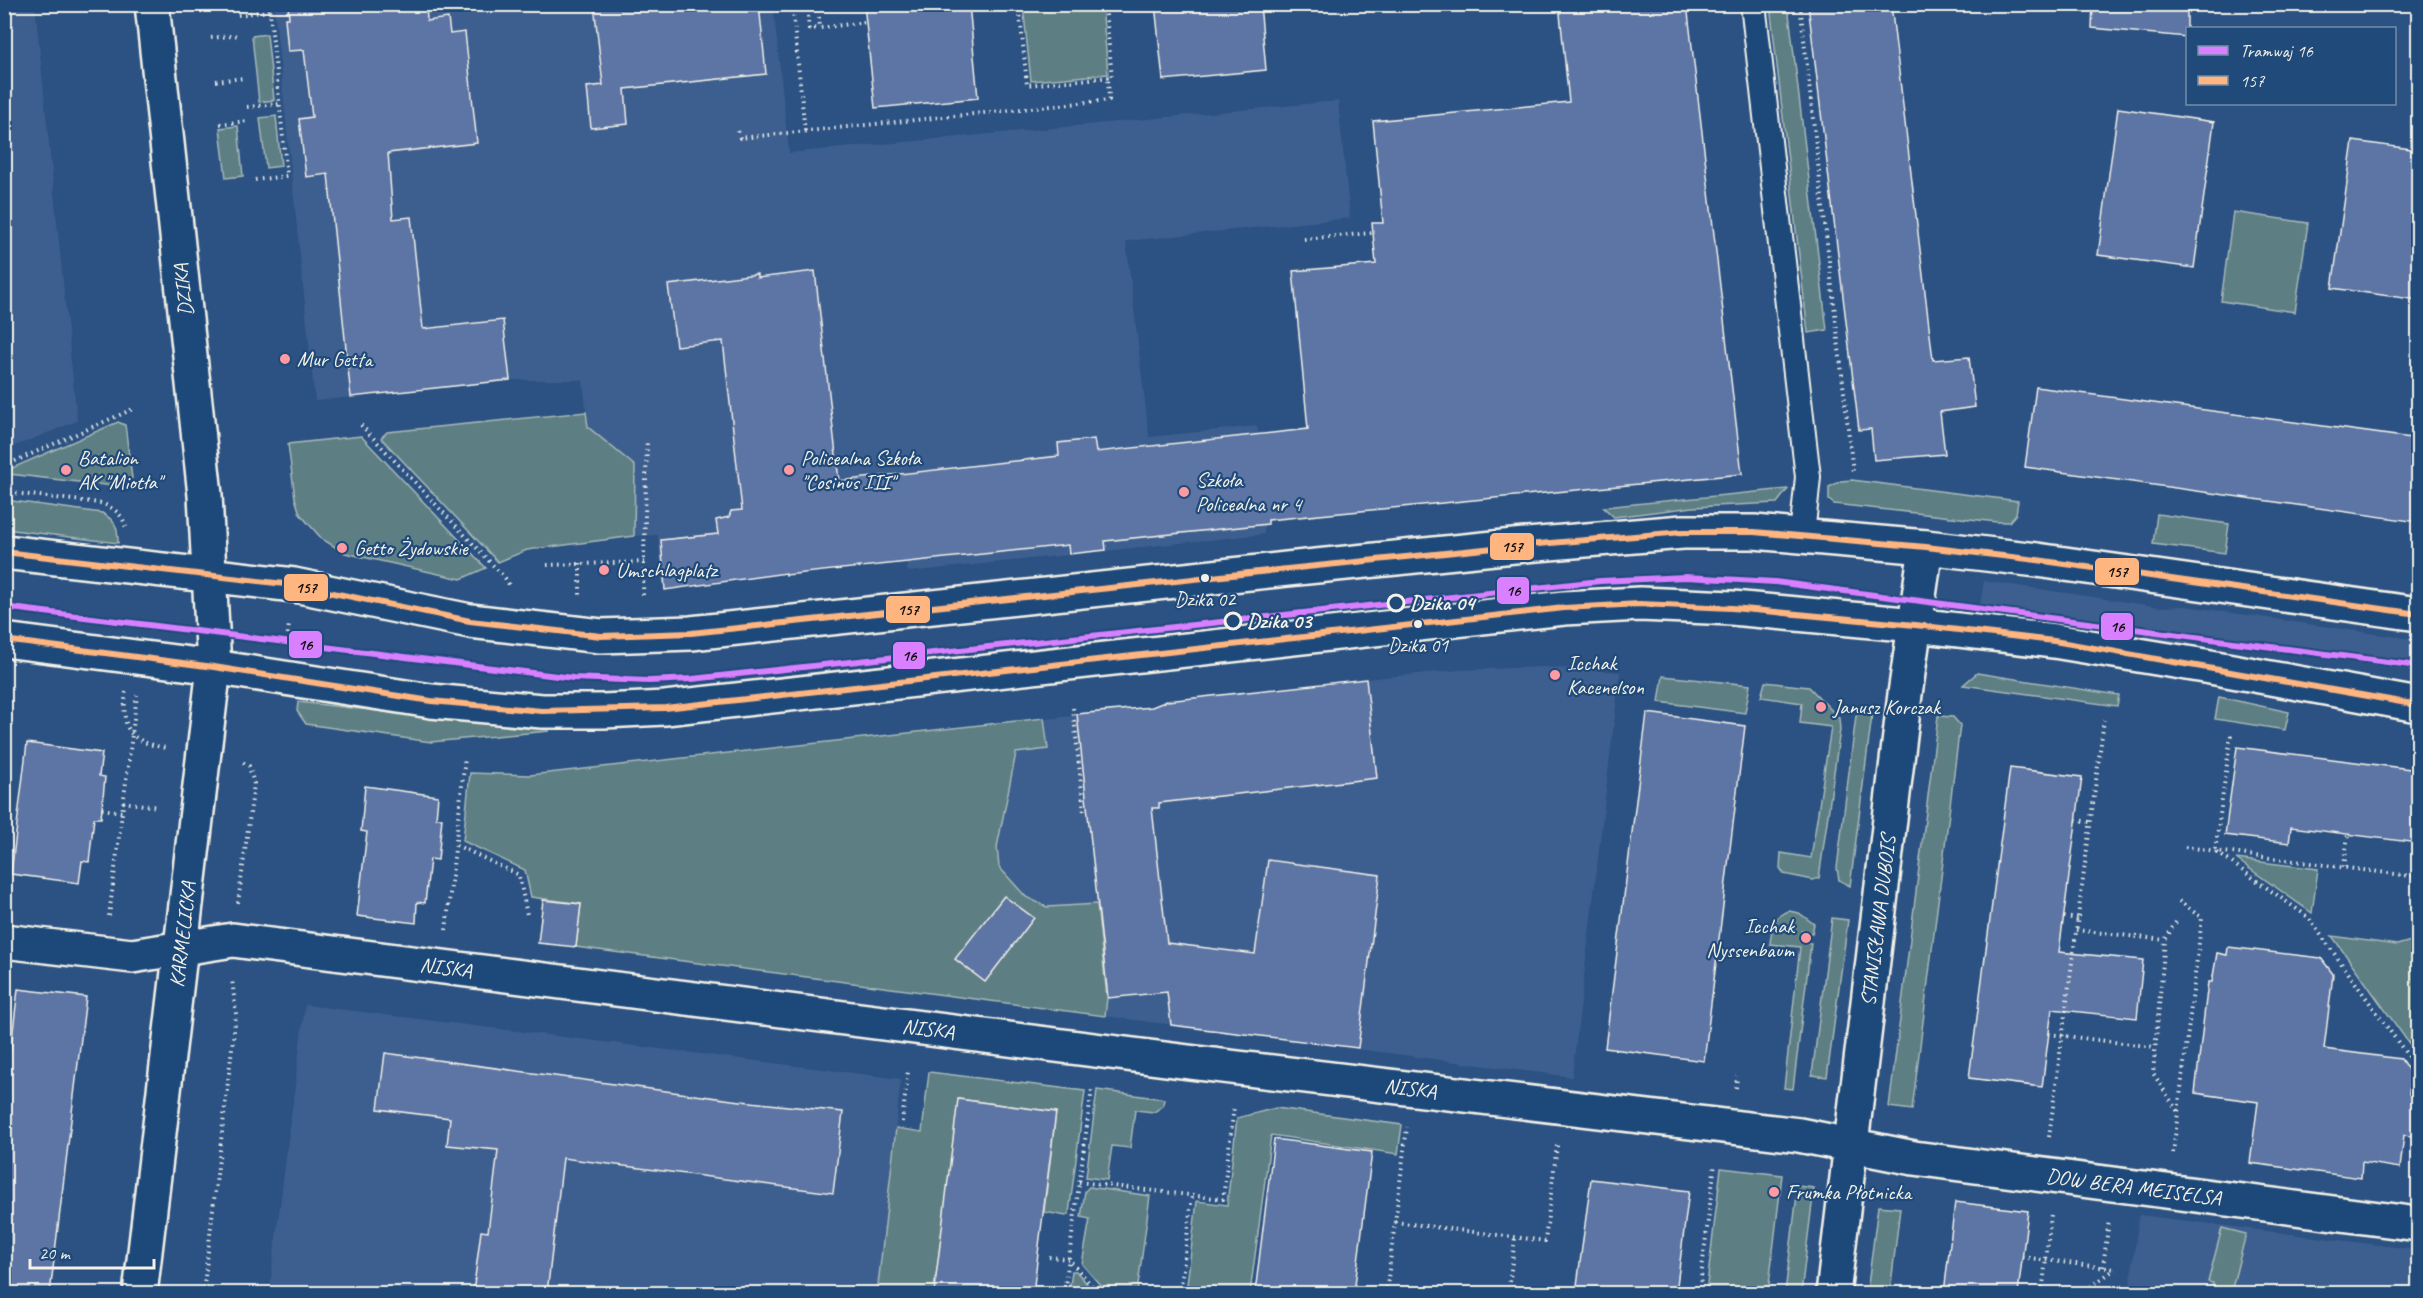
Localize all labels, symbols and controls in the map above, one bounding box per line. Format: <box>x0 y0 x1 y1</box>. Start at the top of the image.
legend <box>2186 27 2396 105</box>
text: Tramwaj 16 <box>2240 40 2314 62</box>
text: 157 <box>2240 70 2265 92</box>
street label: DZIKA <box>167 262 199 317</box>
place label: Mur Getta <box>297 346 375 372</box>
marker: Mur Getta <box>278 352 292 366</box>
place label: Batalion AK "Miotła" <box>78 445 166 495</box>
place label: Policealna Szkoła "Cosinus III" <box>801 445 923 495</box>
marker: Batalion AK "Miotła" <box>59 463 73 477</box>
marker: Policealna Szkoła "Cosinus III" <box>782 463 796 477</box>
place label: Szkoła Policealna nr 4 <box>1196 467 1304 517</box>
marker: Szkoła Policealna nr 4 <box>1177 485 1191 499</box>
line badge: 157 <box>1489 532 1535 561</box>
place label: Getto Żydowskie <box>354 535 469 561</box>
text: 157 <box>1501 537 1525 557</box>
marker: Getto Żydowskie <box>335 541 349 555</box>
place label: Umschlagplatz <box>616 557 719 583</box>
line badge: 157 <box>2094 557 2140 586</box>
text: 157 <box>2106 562 2130 582</box>
marker: Umschlagplatz <box>597 563 611 577</box>
marker: Dzika 02 <box>1199 572 1211 584</box>
line badge: 157 <box>283 573 329 602</box>
line badge: 16 <box>1496 576 1530 605</box>
text: 157 <box>295 578 319 598</box>
text: 16 <box>1506 581 1522 601</box>
place label: Dzika 02 <box>1175 587 1237 612</box>
place label: Dzika 04 <box>1410 590 1477 616</box>
marker: Dzika 04 <box>1387 594 1405 612</box>
line badge: 157 <box>885 595 931 624</box>
text: 157 <box>897 600 921 620</box>
place label: Dzika 03 <box>1247 608 1314 634</box>
marker: Dzika 03 <box>1224 612 1242 630</box>
line badge: 16 <box>2100 612 2134 641</box>
text: 16 <box>2110 617 2126 637</box>
marker: Dzika 01 <box>1412 618 1424 630</box>
line badge: 16 <box>288 630 323 659</box>
place label: Dzika 01 <box>1388 633 1449 658</box>
text: 16 <box>298 635 314 655</box>
line badge: 16 <box>892 641 926 670</box>
text: 16 <box>902 646 918 666</box>
place label: Icchak Kacenelson <box>1567 650 1644 700</box>
marker: Icchak Kacenelson <box>1548 668 1562 682</box>
place label: Janusz Korczak <box>1832 694 1942 720</box>
marker: Janusz Korczak <box>1814 700 1828 714</box>
street label: STANISŁAWA DUBOIS <box>1855 830 1901 1007</box>
street label: KARMELICKA <box>163 879 202 989</box>
place label: Icchak Nyssenbaum <box>1706 913 1796 963</box>
marker: Icchak Nyssenbaum <box>1799 931 1813 945</box>
street label: NISKA <box>419 951 474 984</box>
street label: NISKA <box>901 1013 956 1045</box>
street label: NISKA <box>1383 1073 1438 1105</box>
street label: DOW BERA MEISELSA <box>2045 1162 2224 1211</box>
place label: Frumka Płotnicka <box>1786 1179 1913 1205</box>
marker: Frumka Płotnicka <box>1767 1185 1781 1199</box>
scale bar <box>30 1232 154 1270</box>
text: 20 m <box>39 1242 72 1264</box>

